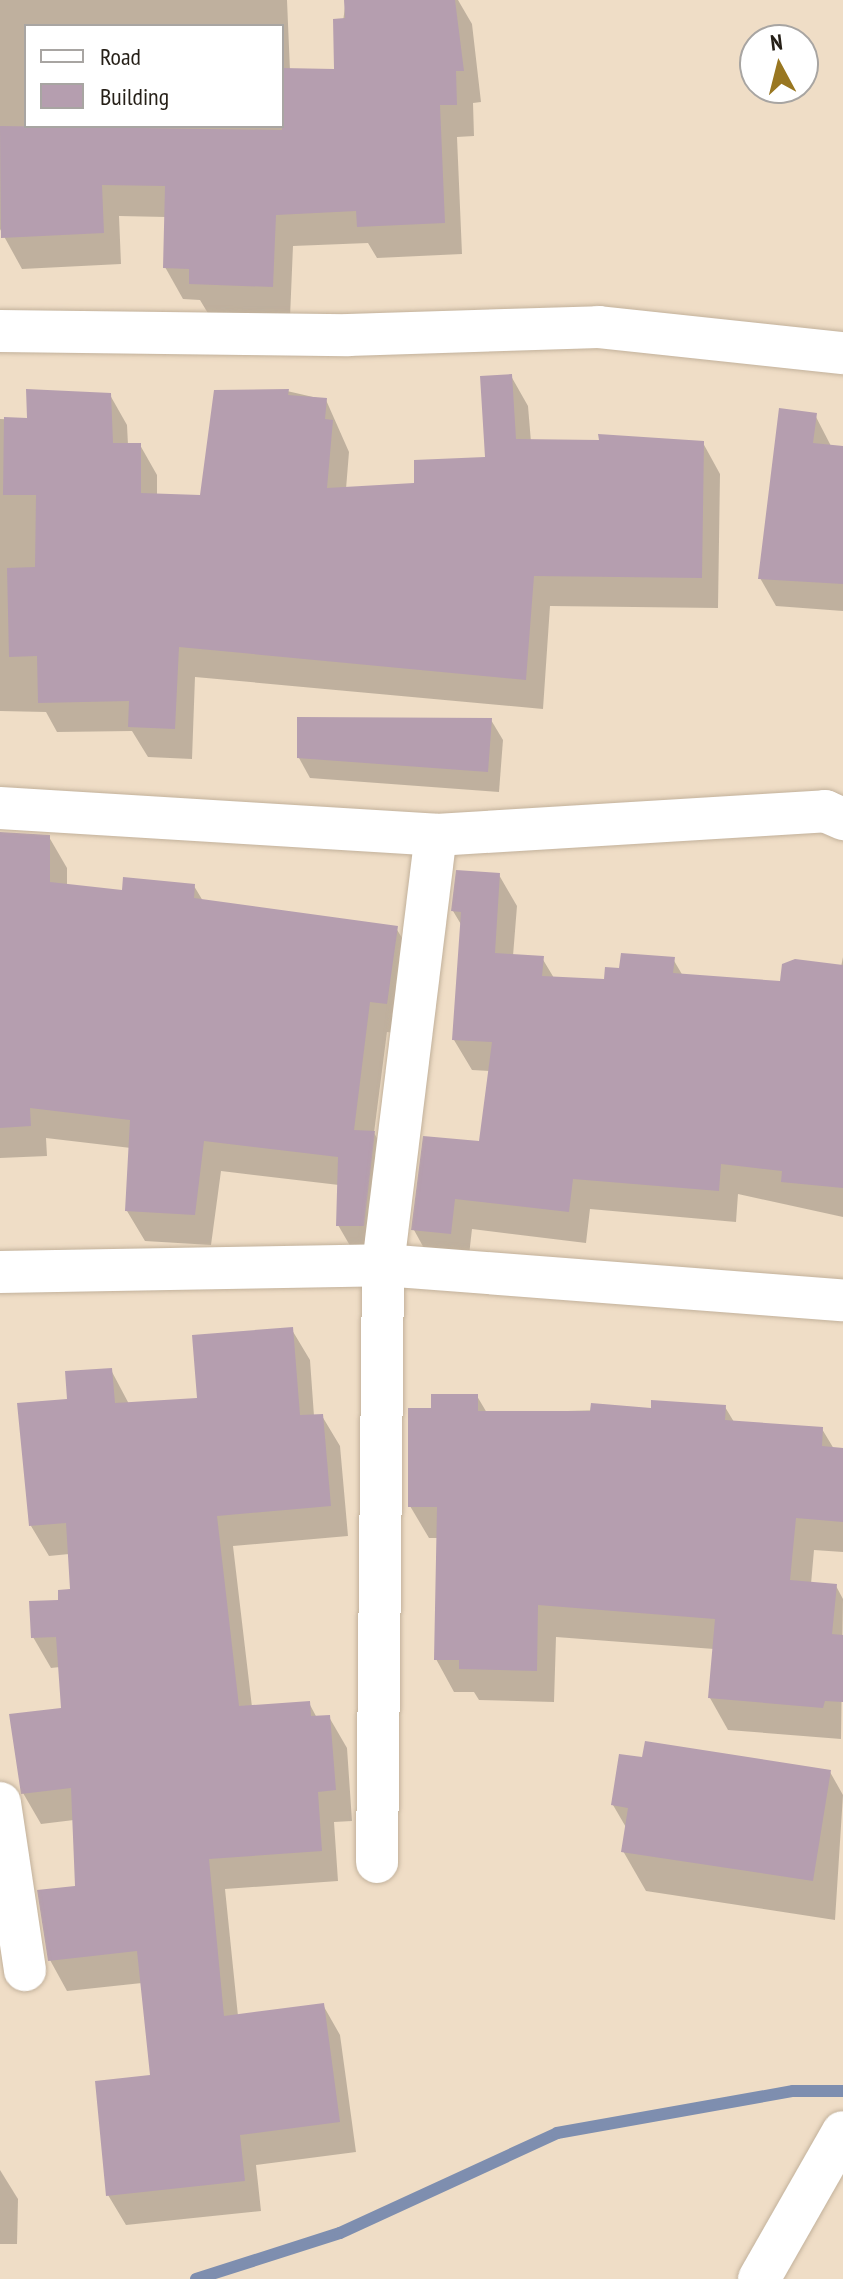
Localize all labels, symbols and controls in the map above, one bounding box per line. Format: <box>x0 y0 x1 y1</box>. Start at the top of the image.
legend <box>24 24 284 128</box>
north arrow <box>739 24 819 104</box>
text: N <box>769 28 784 57</box>
text: Road <box>100 41 141 72</box>
text: Building <box>100 81 169 112</box>

